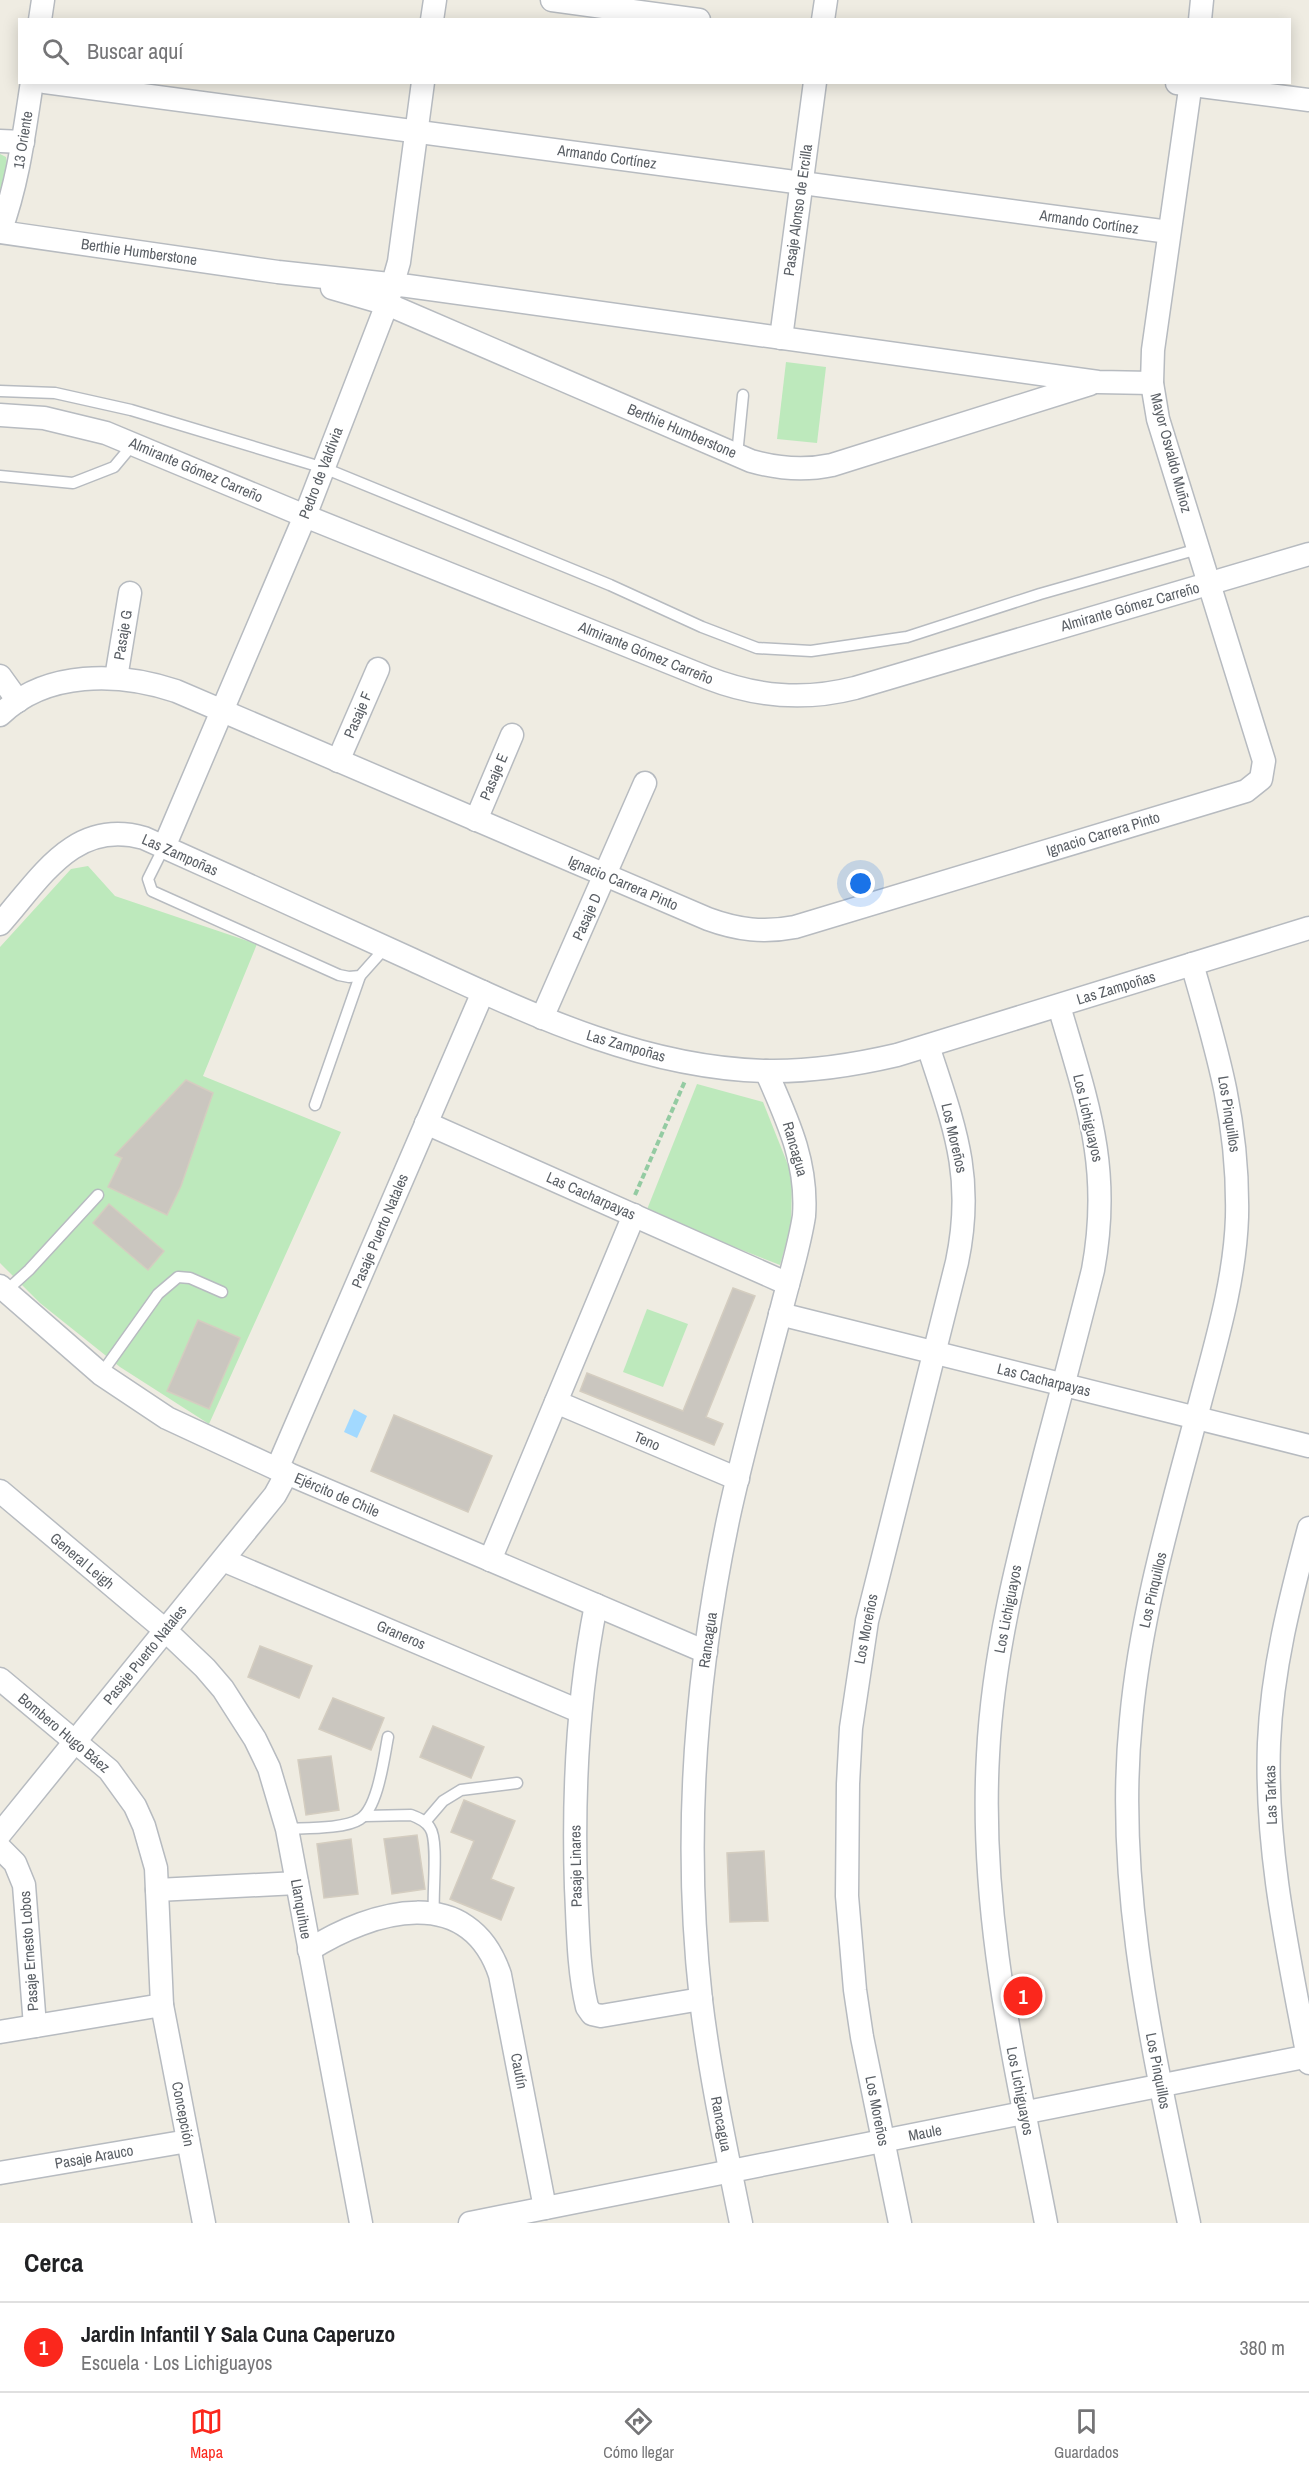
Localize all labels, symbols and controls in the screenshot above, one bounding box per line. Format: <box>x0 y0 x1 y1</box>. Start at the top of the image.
search box <box>18 18 1291 84</box>
icon: search <box>39 35 72 68</box>
text: Buscar aquí <box>87 36 183 66</box>
street label: 13 Oriente <box>8 109 37 170</box>
street label: Armando Cortínez <box>555 139 658 174</box>
street label: Pasaje Alonso de Ercilla <box>778 143 817 277</box>
street label: Armando Cortínez <box>1037 204 1140 239</box>
street label: Berthie Humberstone <box>80 233 199 270</box>
street label: Mayor Osvaldo Muñoz <box>1145 391 1198 515</box>
street label: Berthie Humberstone <box>624 398 740 463</box>
street label: Pedro de Valdivia <box>293 424 348 522</box>
street label: Almirante Gómez Carreño <box>125 431 267 507</box>
street label: Almirante Gómez Carreño <box>1057 577 1202 637</box>
street label: Pasaje G <box>108 608 137 662</box>
street label: Almirante Gómez Carreño <box>575 616 717 689</box>
street label: Pasaje F <box>338 688 377 741</box>
street label: Pasaje E <box>474 750 513 804</box>
street label: Ignacio Carrera Pinto <box>1044 806 1162 861</box>
street label: Las Zampoñas <box>139 828 222 881</box>
street label: Ignacio Carrera Pinto <box>565 850 682 915</box>
your location <box>846 869 875 898</box>
street label: Pasaje D <box>567 890 606 944</box>
street label: Las Zampoñas <box>1074 966 1158 1009</box>
street label: Las Zampoñas <box>584 1024 668 1067</box>
street label: Los Lichiguayos <box>1068 1072 1109 1164</box>
street label: Los Pinquillos <box>1213 1074 1246 1154</box>
street label: Los Moreños <box>936 1101 973 1175</box>
street label: Rancagua <box>778 1119 813 1179</box>
street label: Las Cacharpayas <box>543 1166 639 1225</box>
street label: Pasaje Puerto Natales <box>346 1170 413 1291</box>
street label: Las Cacharpayas <box>995 1358 1093 1401</box>
street label: Teno <box>631 1426 664 1455</box>
street label: Ejército de Chile <box>291 1467 383 1522</box>
street label: General Leigh <box>46 1528 119 1594</box>
street label: Los Pinquillos <box>1134 1550 1171 1630</box>
street label: Los Lichiguayos <box>989 1563 1026 1655</box>
street label: Los Moreños <box>848 1592 883 1666</box>
street label: Pasaje Puerto Natales <box>98 1601 191 1709</box>
street label: Rancagua <box>693 1611 722 1669</box>
street label: Graneros <box>373 1615 429 1654</box>
street label: Bombero Hugo Báez <box>14 1688 115 1777</box>
street label: Las Tarkas <box>1259 1765 1282 1825</box>
street label: Pasaje Linares <box>564 1825 587 1907</box>
street label: Llanquihue <box>286 1877 317 1941</box>
street label: Pasaje Ernesto Lobos <box>14 1890 43 2012</box>
pin: 1 <box>1004 1974 1042 2018</box>
street label: Los Pinquillos <box>1141 2031 1176 2111</box>
street label: Los Lichiguayos <box>1002 2045 1039 2137</box>
street label: Cautín <box>506 2051 533 2091</box>
street label: Los Moreños <box>860 2074 895 2148</box>
street label: Concepción <box>167 2080 200 2148</box>
street label: Rancagua <box>706 2094 737 2154</box>
street label: Maule <box>906 2119 944 2146</box>
street label: Pasaje Arauco <box>53 2139 135 2174</box>
text: Cerca <box>24 2245 83 2280</box>
text: Jardin Infantil Y Sala Cuna Caperuzo <box>81 2319 395 2349</box>
text: 1 <box>39 2334 48 2361</box>
text: 380 m <box>1239 2334 1285 2361</box>
text: Escuela · Los Lichiguayos <box>81 2349 272 2376</box>
tab: Mapa <box>190 2405 223 2463</box>
tab: Cómo llegar <box>603 2405 674 2463</box>
tab: Guardados <box>1054 2405 1119 2463</box>

